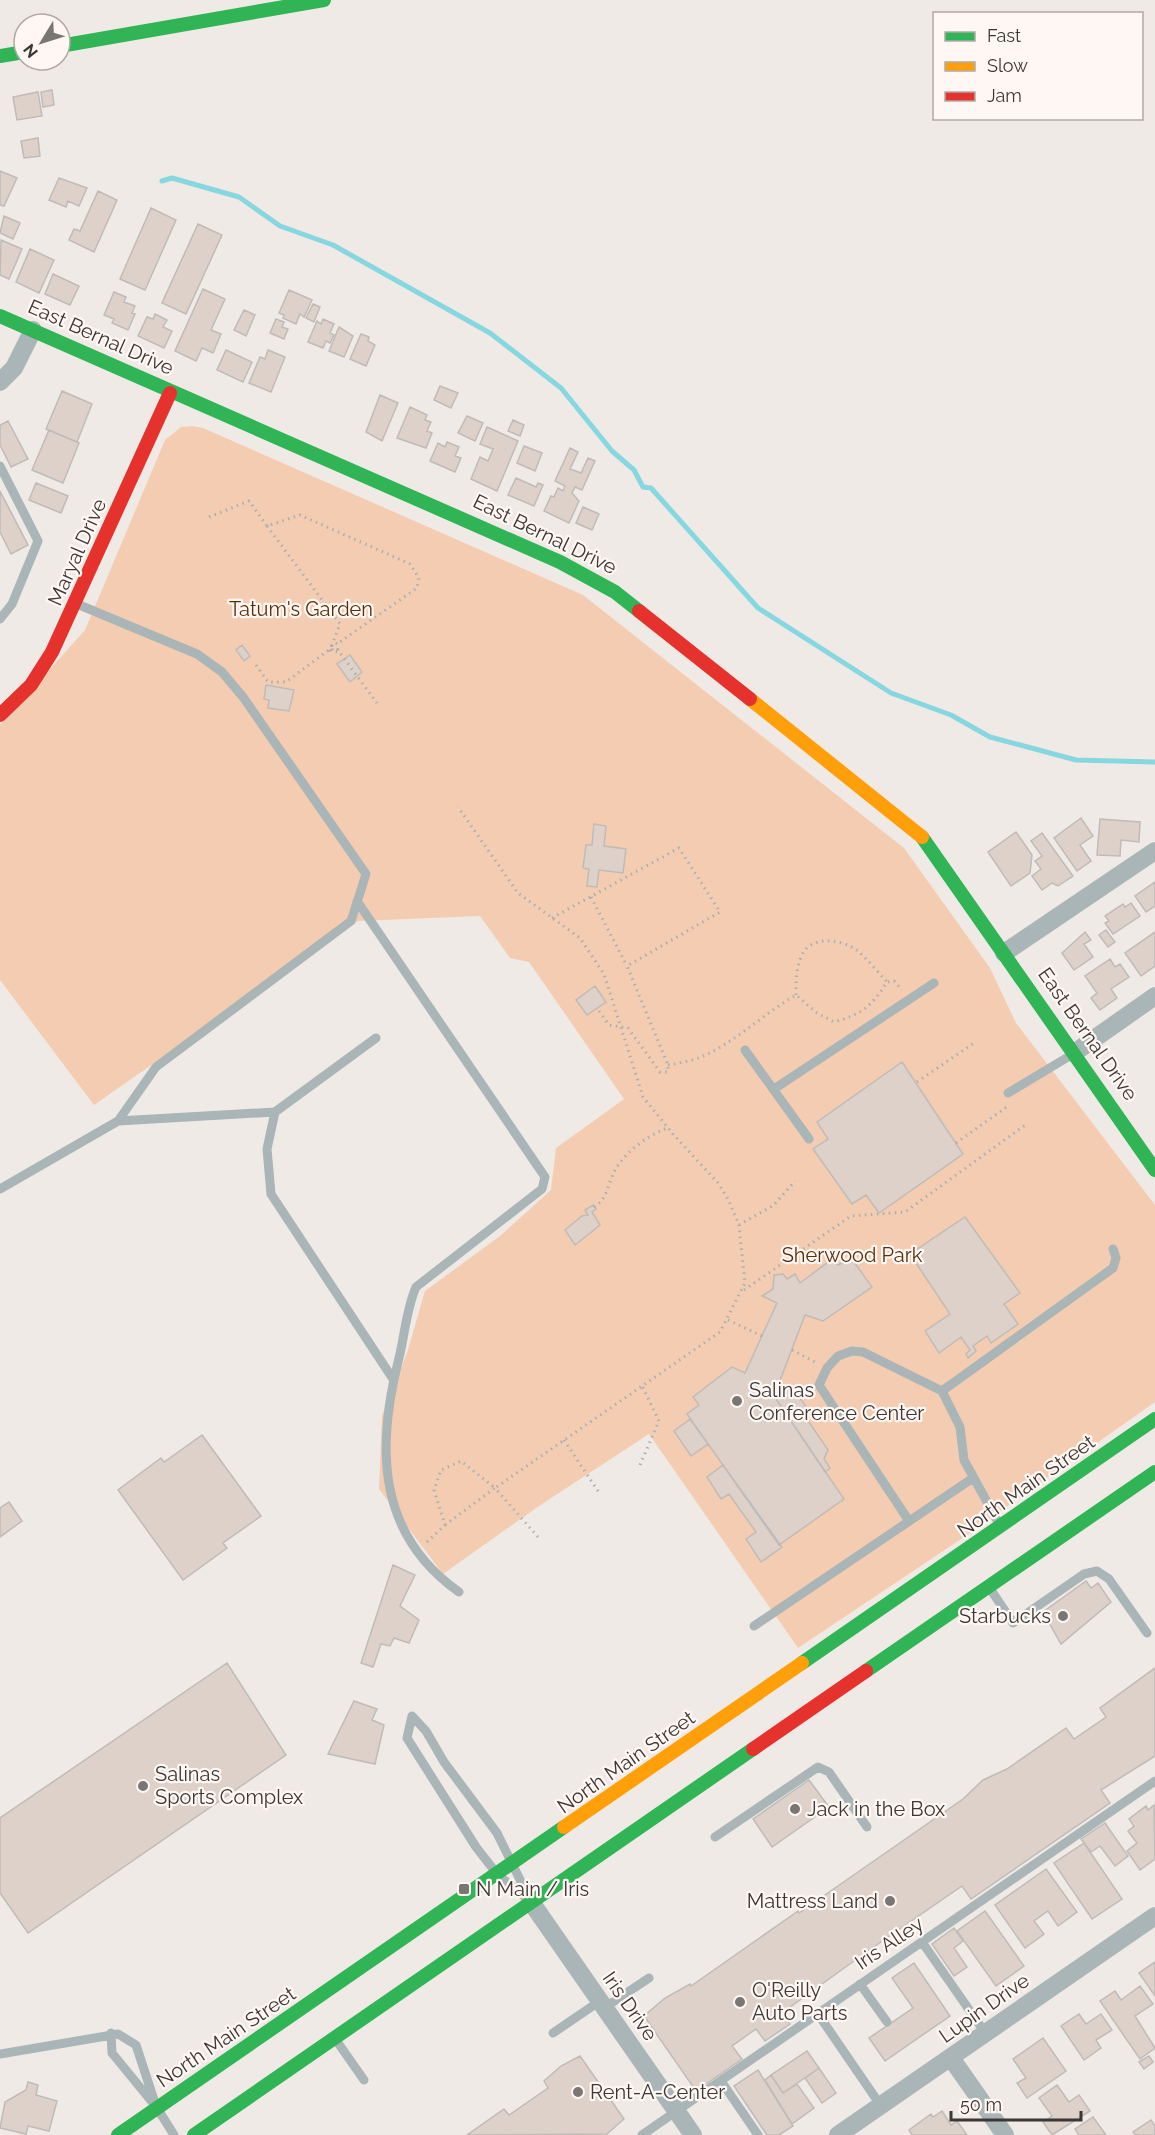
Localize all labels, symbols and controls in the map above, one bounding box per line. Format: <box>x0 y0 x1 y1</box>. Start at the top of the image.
north arrow <box>12 12 72 72</box>
legend <box>933 12 1143 120</box>
text: Fast <box>987 25 1021 46</box>
text: N <box>19 40 42 62</box>
text: Slow <box>987 55 1028 76</box>
text: Jam <box>987 85 1022 106</box>
street label: East Bernal Drive <box>25 294 178 380</box>
street label: East Bernal Drive <box>469 489 621 579</box>
street label: Maryal Drive <box>43 495 111 609</box>
park label: Tatum's Garden <box>229 597 373 621</box>
street label: East Bernal Drive <box>1033 963 1143 1105</box>
park label: Sherwood Park <box>782 1243 923 1267</box>
place label: Salinas Conference Center <box>749 1378 924 1425</box>
marker: Salinas Conference Center <box>730 1394 744 1408</box>
street label: North Main Street <box>953 1429 1100 1542</box>
place label: Starbucks <box>959 1604 1051 1628</box>
marker: Starbucks <box>1056 1609 1070 1623</box>
street label: North Main Street <box>553 1705 700 1818</box>
place label: Salinas Sports Complex <box>155 1762 303 1809</box>
marker: Salinas Sports Complex <box>136 1779 150 1793</box>
place label: Jack in the Box <box>807 1797 945 1821</box>
marker: Jack in the Box <box>788 1802 802 1816</box>
place label: N Main / Iris <box>476 1877 589 1901</box>
marker: N Main / Iris <box>457 1882 471 1896</box>
place label: Mattress Land <box>747 1889 878 1913</box>
marker: Mattress Land <box>883 1894 897 1908</box>
street label: Iris Alley <box>850 1911 928 1975</box>
street label: Iris Drive <box>598 1967 663 2045</box>
street label: Lupin Drive <box>934 1968 1034 2048</box>
place label: O'Reilly Auto Parts <box>752 1978 847 2025</box>
street label: North Main Street <box>152 1981 300 2092</box>
marker: O'Reilly Auto Parts <box>733 1995 747 2009</box>
place label: Rent-A-Center <box>590 2080 725 2104</box>
scale bar <box>951 2084 1082 2122</box>
marker: Rent-A-Center <box>571 2085 585 2099</box>
text: 50 m <box>960 2094 1002 2115</box>

